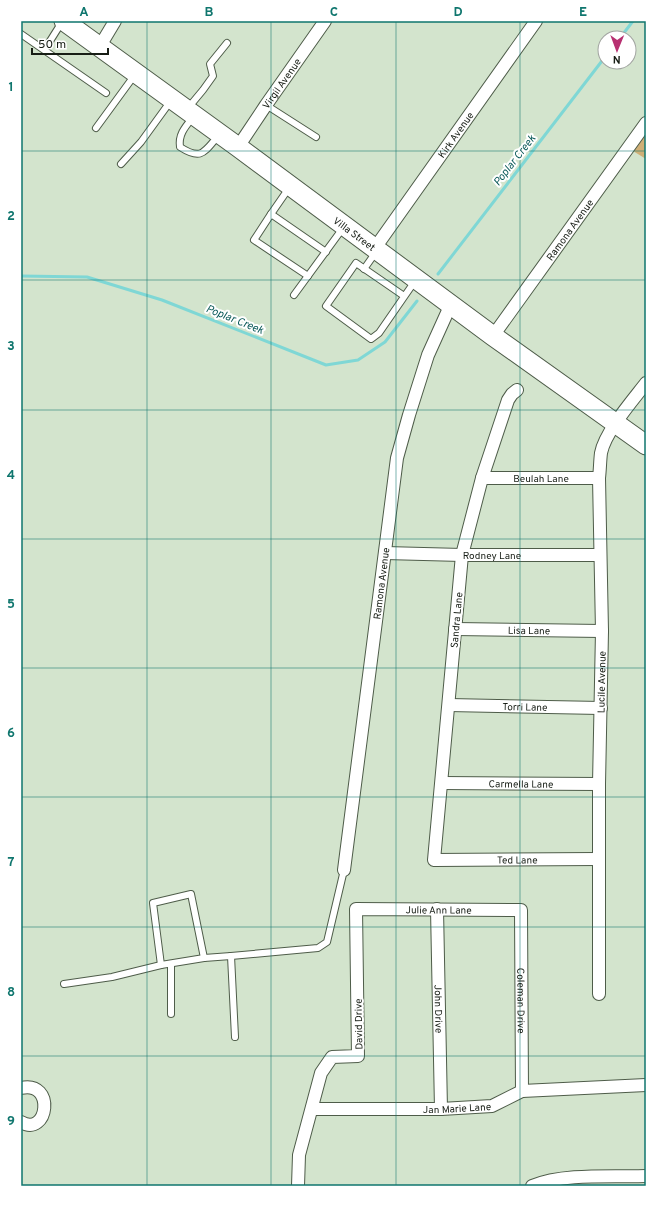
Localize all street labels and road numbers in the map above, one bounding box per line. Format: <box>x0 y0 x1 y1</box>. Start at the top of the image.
street label: Virgil Avenue <box>260 56 305 112</box>
street label: Kirk Avenue <box>436 110 477 161</box>
street label: Ramona Avenue <box>544 197 597 264</box>
street label: Villa Street <box>330 215 378 255</box>
street label: Beulah Lane <box>513 473 569 486</box>
street label: Ramona Avenue <box>371 547 393 620</box>
street label: Rodney Lane <box>463 550 521 563</box>
street label: Sandra Lane <box>449 592 466 649</box>
street label: Lisa Lane <box>508 625 550 638</box>
street label: Lucile Avenue <box>595 651 610 713</box>
street label: Torri Lane <box>502 701 548 715</box>
street label: Carmella Lane <box>489 778 553 792</box>
street label: Ted Lane <box>497 854 538 868</box>
street label: Julie Ann Lane <box>405 904 472 918</box>
street label: Coleman Drive <box>513 968 527 1034</box>
street label: John Drive <box>431 985 444 1033</box>
street label: David Drive <box>353 998 366 1050</box>
street label: Jan Marie Lane <box>423 1101 492 1117</box>

